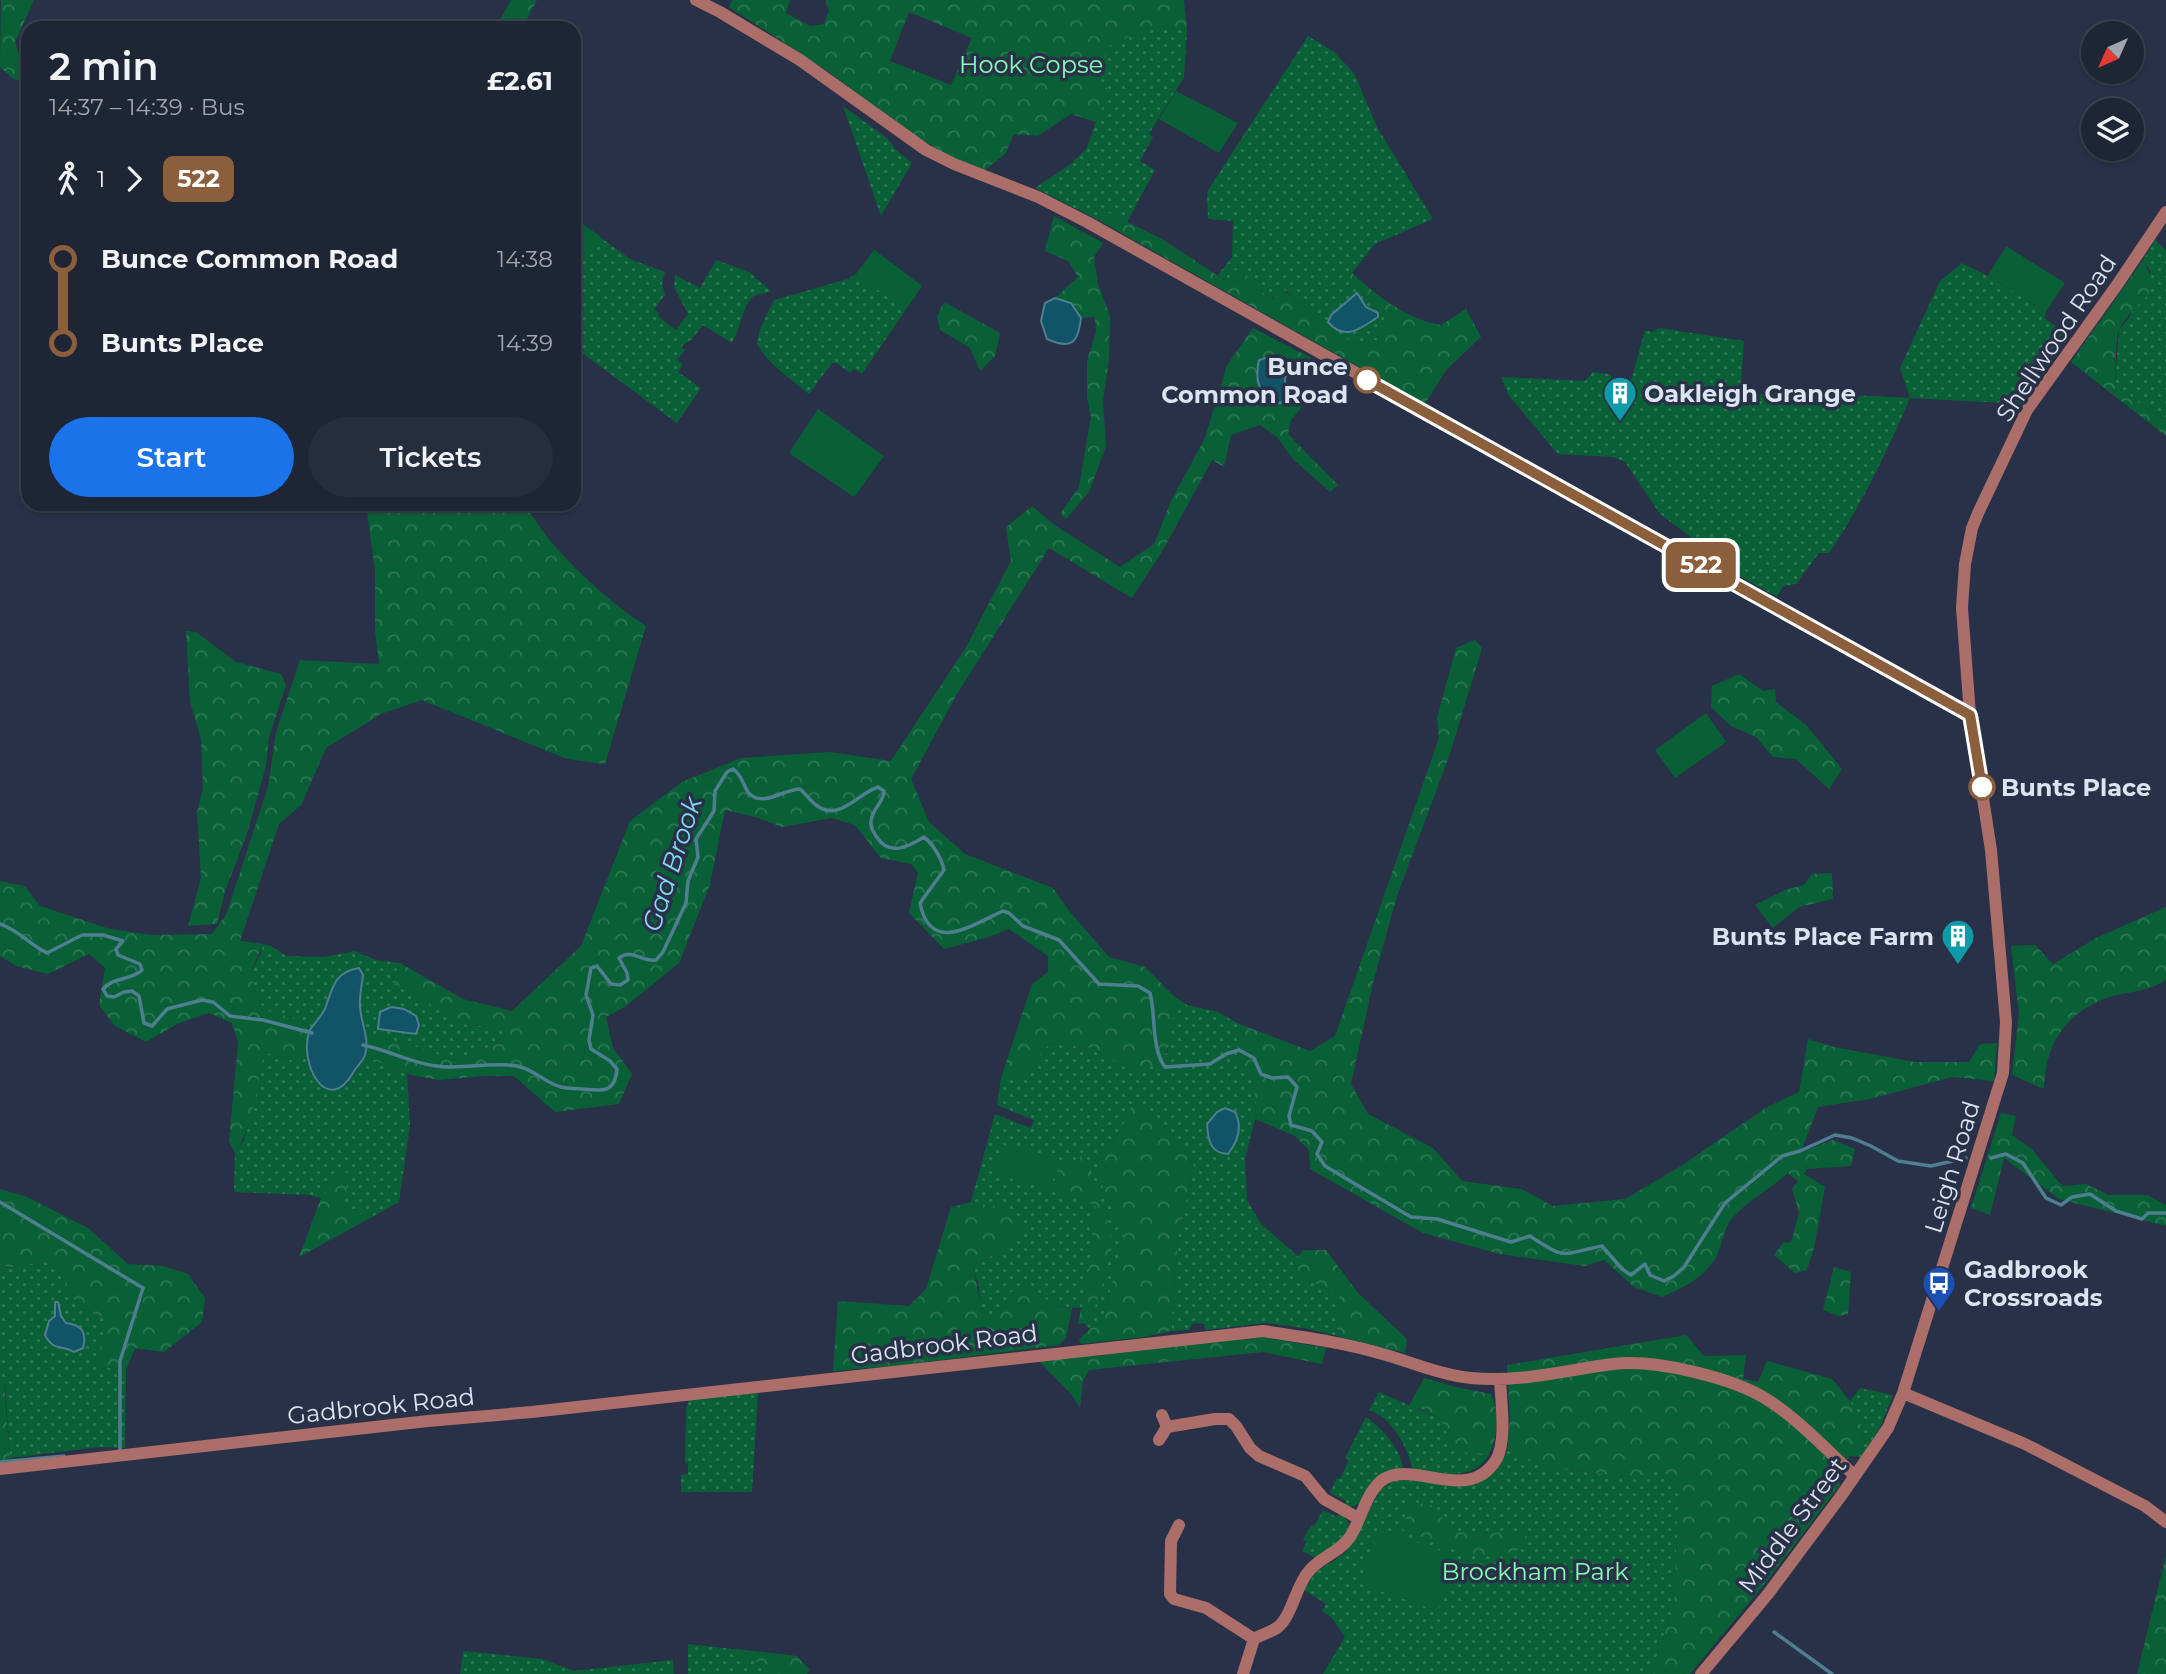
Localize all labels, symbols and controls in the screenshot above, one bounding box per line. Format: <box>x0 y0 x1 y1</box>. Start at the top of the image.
north arrow <box>2081 21 2144 84</box>
map controls <box>2081 21 2144 161</box>
text: 2 min <box>49 43 159 90</box>
park label: Hook Copse <box>959 50 1103 79</box>
text: £2.61 <box>487 65 553 97</box>
text: 14:37 – 14:39 · Bus <box>49 93 245 121</box>
button: layers <box>2081 98 2144 161</box>
icon: walk <box>49 160 87 198</box>
icon: forward <box>115 160 153 198</box>
text: 522 <box>177 164 220 193</box>
text: 1 <box>97 165 105 193</box>
text: Bunce Common Road <box>101 243 398 275</box>
text: 14:38 <box>497 245 553 273</box>
street label: Shellwood Road <box>1990 249 2122 427</box>
text: Bunts Place <box>101 327 264 359</box>
text: 14:39 <box>497 329 553 357</box>
place label: Bunce Common Road <box>1161 352 1348 409</box>
marker: Bunce Common Road <box>1354 367 1380 393</box>
building icon: Oakleigh Grange <box>1601 374 1639 423</box>
place label: Oakleigh Grange <box>1644 379 1856 408</box>
button: Start <box>49 417 294 497</box>
button: Tickets <box>308 417 553 497</box>
line badge: 522 <box>1661 542 1741 588</box>
text: 522 <box>1680 550 1722 579</box>
place label: Bunts Place <box>2001 773 2151 802</box>
marker: Bunts Place <box>1969 774 1995 800</box>
water label: Gad Brook <box>635 791 709 935</box>
building icon: Bunts Place Farm <box>1939 917 1977 966</box>
place label: Bunts Place Farm <box>1712 922 1934 951</box>
street label: Leigh Road <box>1918 1097 1986 1237</box>
place label: Gadbrook Crossroads <box>1964 1255 2103 1312</box>
bus stop icon: Gadbrook Crossroads <box>1920 1264 1958 1313</box>
street label: Gadbrook Road <box>849 1318 1039 1370</box>
street label: Gadbrook Road <box>286 1382 476 1430</box>
street label: Middle Street <box>1732 1451 1852 1598</box>
park label: Brockham Park <box>1441 1557 1629 1586</box>

